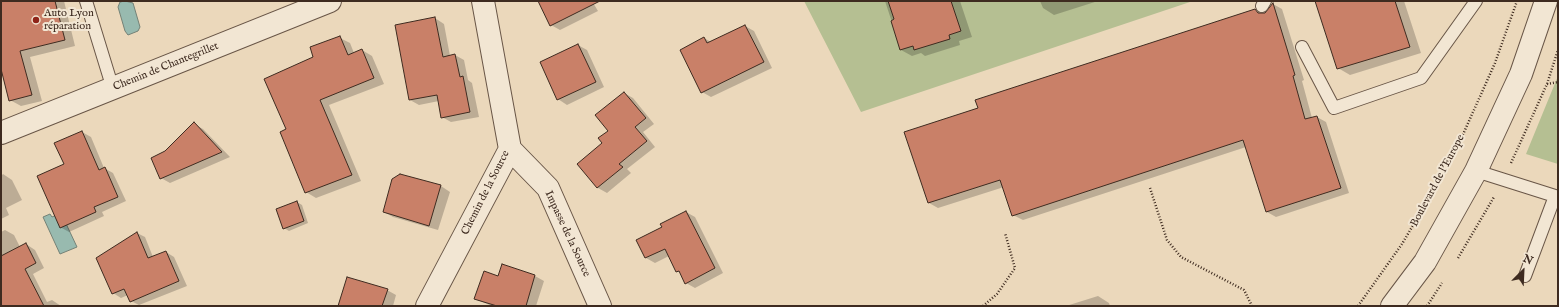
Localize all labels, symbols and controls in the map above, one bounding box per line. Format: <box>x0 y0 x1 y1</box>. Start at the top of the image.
place label: Auto Lyon réparation <box>44 7 94 33</box>
marker: Auto Lyon réparation <box>31 15 41 25</box>
street label: Chemin de Chantegrillet <box>111 40 221 94</box>
street label: Boulevard de l'Europe <box>1408 133 1468 229</box>
street label: Chemin de la Source <box>459 149 513 237</box>
street label: Impasse de la Source <box>541 189 593 279</box>
north arrow <box>1503 251 1543 291</box>
text: N <box>1521 252 1535 268</box>

